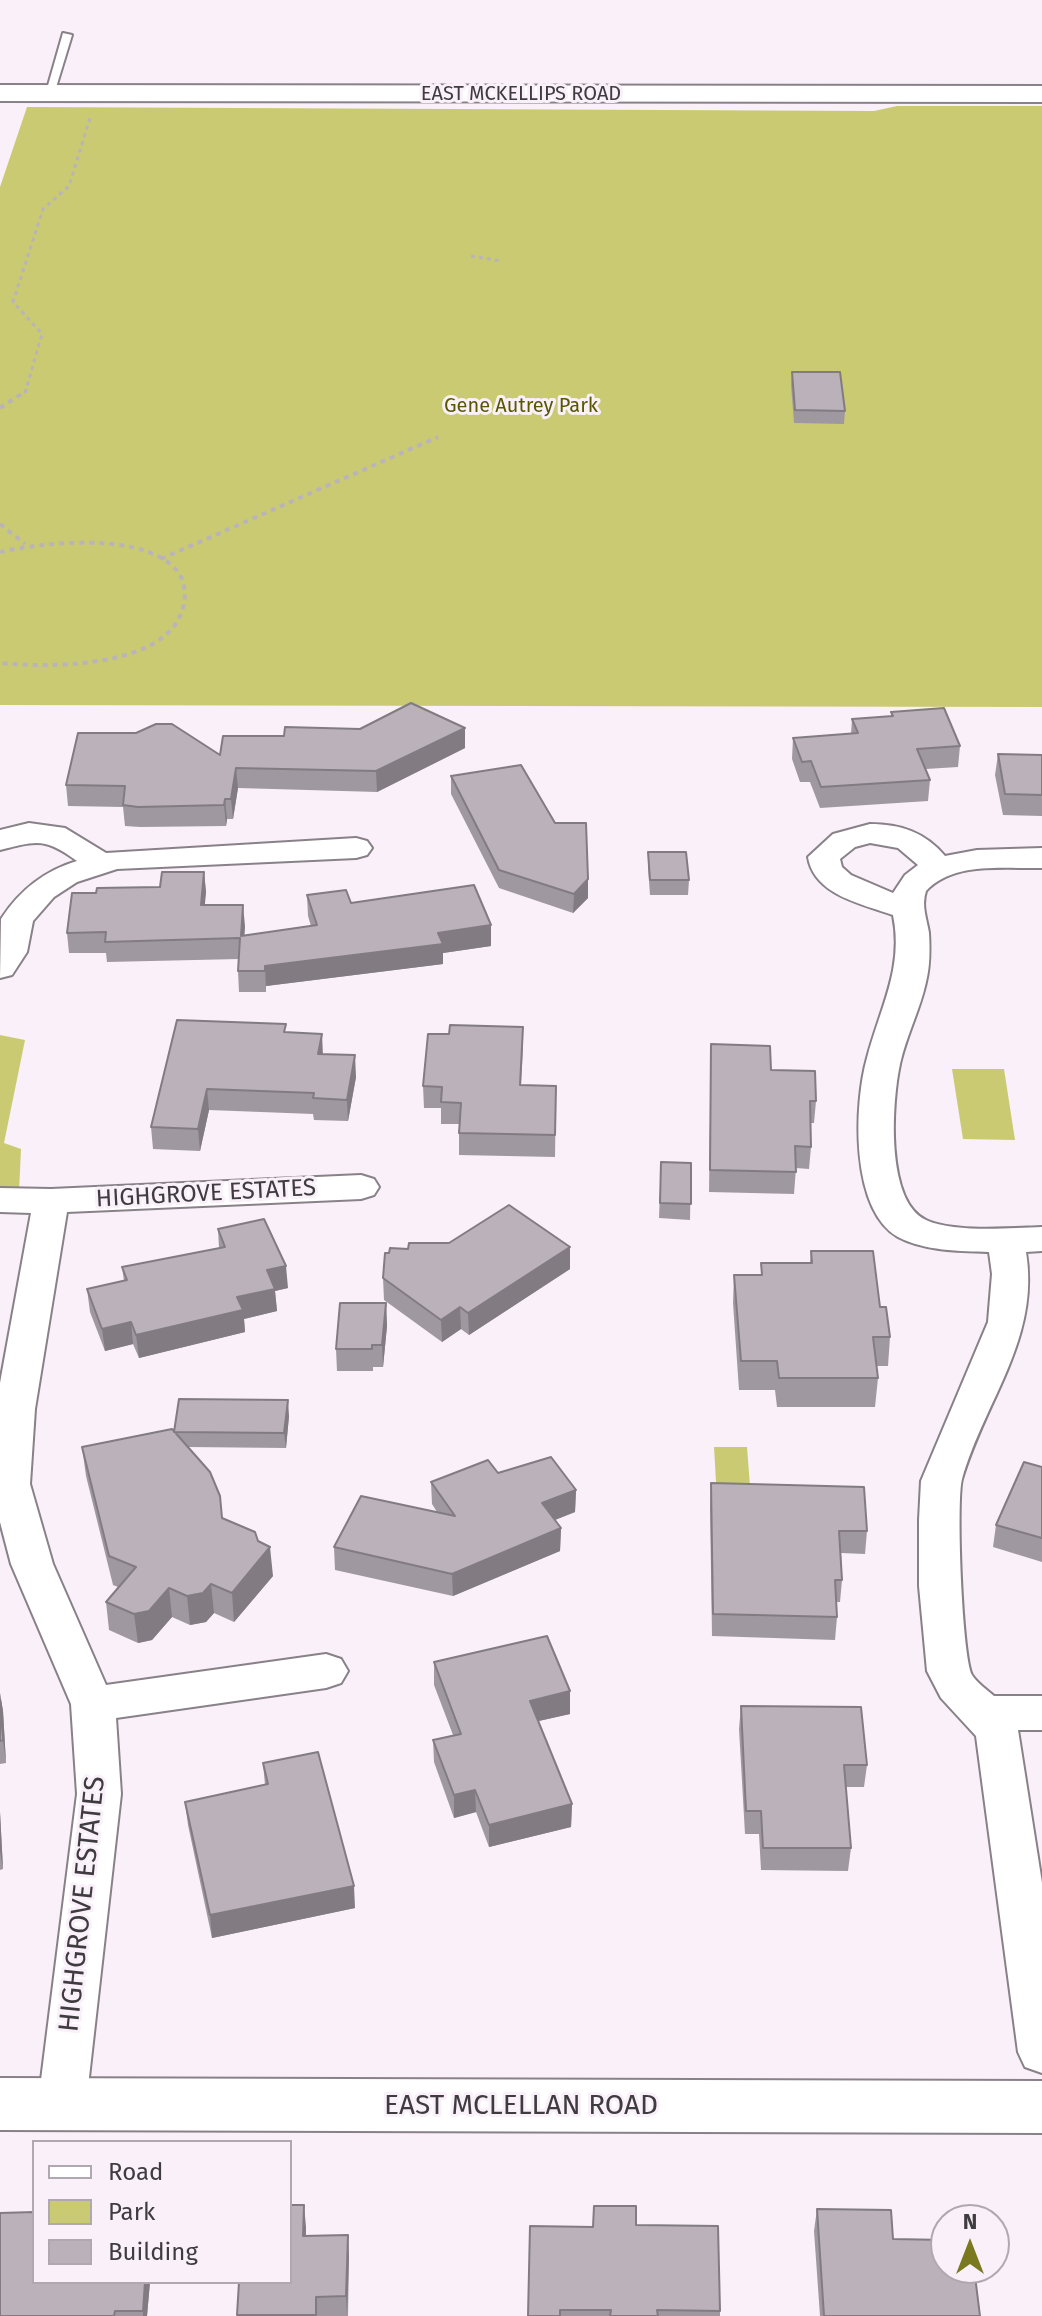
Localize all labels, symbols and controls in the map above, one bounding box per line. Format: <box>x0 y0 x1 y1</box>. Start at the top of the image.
street label: EAST MCKELLIPS ROAD <box>421 82 621 106</box>
park label: Gene Autrey Park <box>444 394 598 418</box>
street label: HIGHGROVE ESTATES <box>95 1174 317 1214</box>
street label: HIGHGROVE ESTATES <box>53 1774 113 2034</box>
street label: EAST MCLELLAN ROAD <box>384 2089 658 2123</box>
legend <box>32 2140 292 2284</box>
text: Road <box>108 2158 163 2186</box>
text: Park <box>108 2198 155 2226</box>
north arrow <box>930 2204 1010 2284</box>
text: N <box>963 2208 977 2235</box>
text: Building <box>108 2238 198 2266</box>

